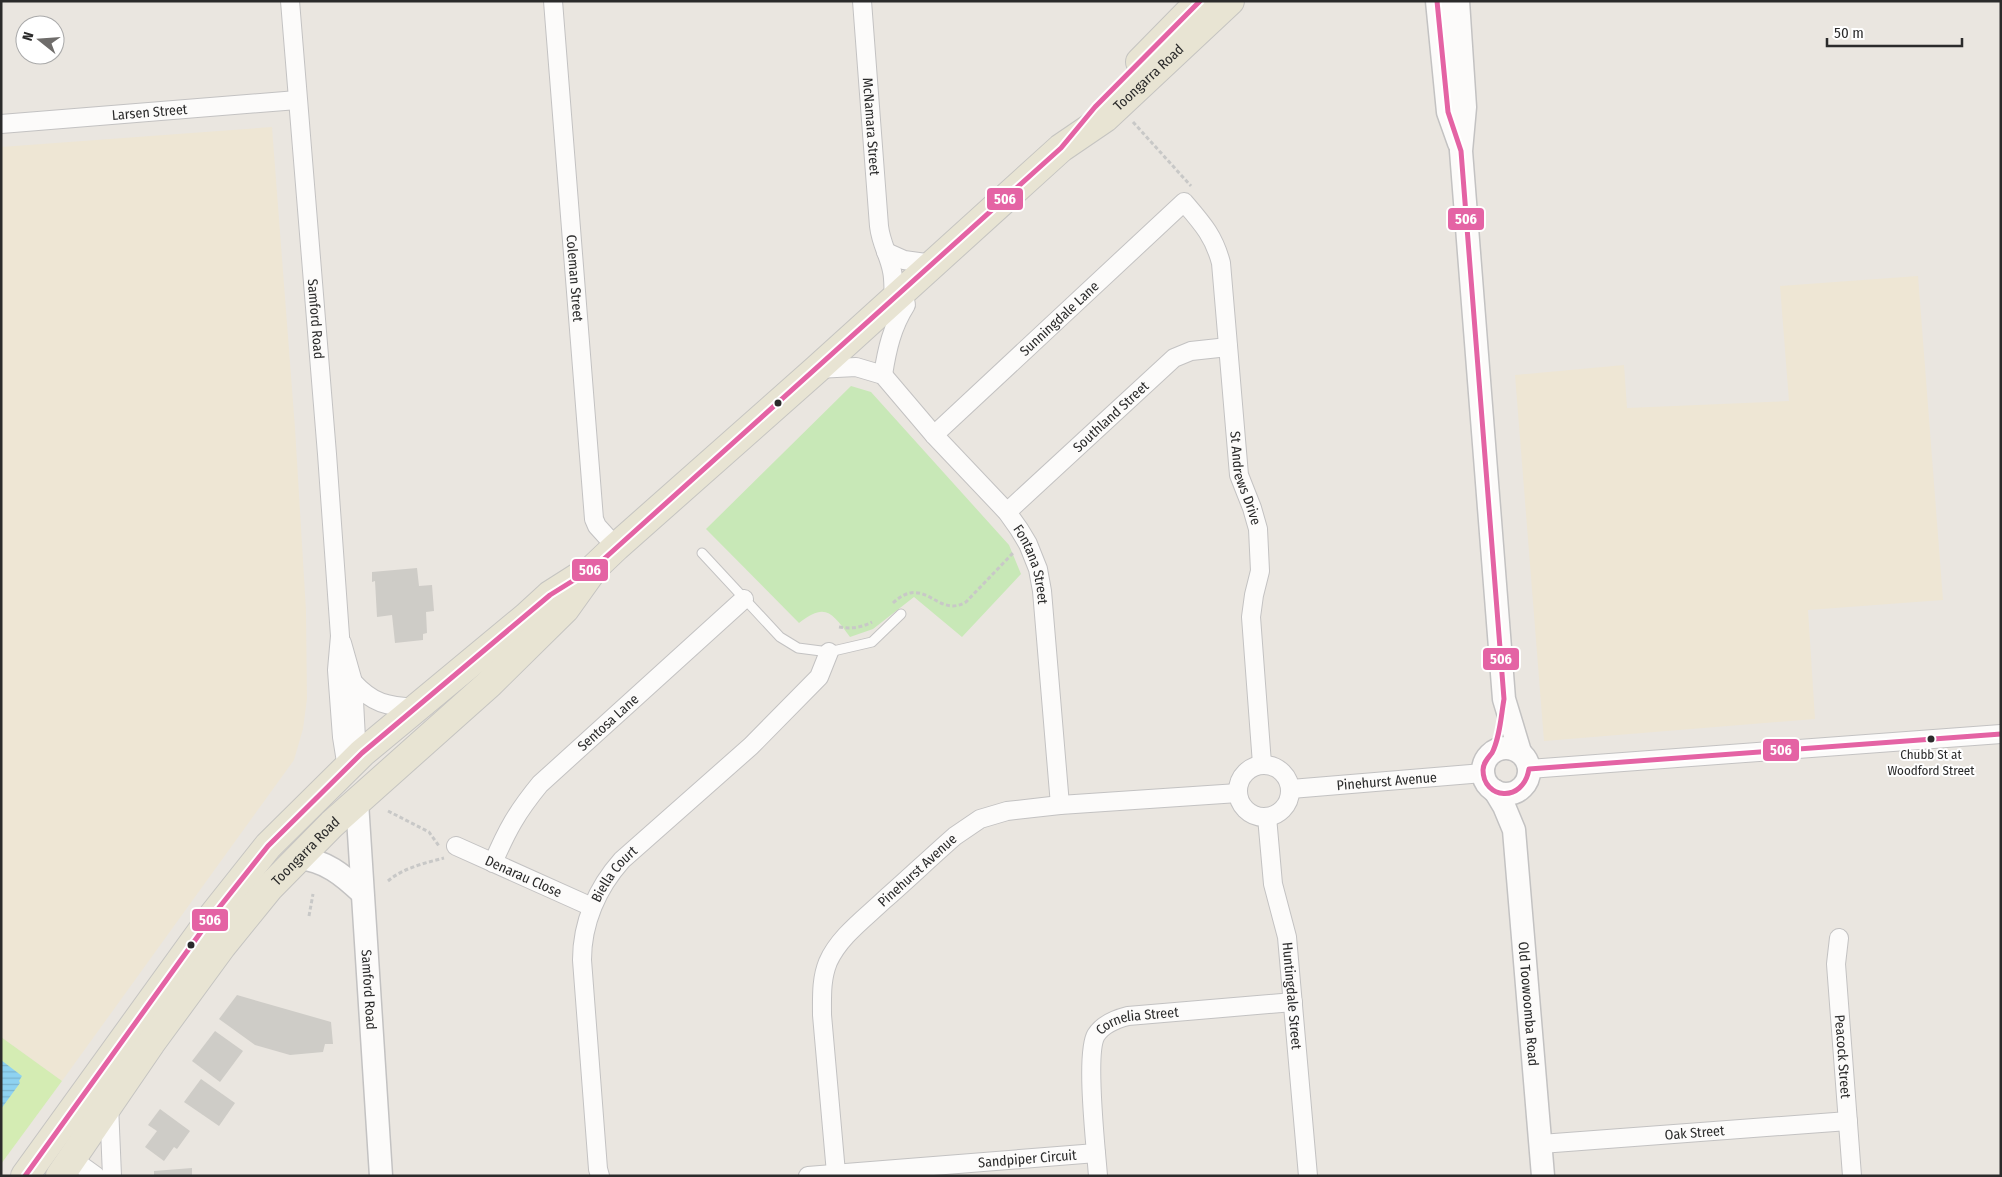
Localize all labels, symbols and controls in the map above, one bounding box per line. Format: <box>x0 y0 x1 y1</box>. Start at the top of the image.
north arrow <box>15 15 65 65</box>
scale bar <box>1827 15 1962 47</box>
text: 50 m <box>1834 24 1864 42</box>
text: N <box>19 30 37 43</box>
street label: Toongarra Road <box>1110 41 1187 114</box>
street label: McNamara Street <box>859 77 884 177</box>
street label: Larsen Street <box>111 100 188 123</box>
line badge: 506 <box>986 187 1024 211</box>
text: 506 <box>994 191 1016 208</box>
line badge: 506 <box>1447 207 1485 231</box>
text: 506 <box>1455 211 1477 228</box>
street label: Coleman Street <box>563 234 587 323</box>
street label: Sunningdale Lane <box>1016 277 1102 359</box>
street label: Samford Road <box>304 278 328 360</box>
street label: Southland Street <box>1069 377 1152 455</box>
unlabelled marker <box>773 398 783 408</box>
street label: St Andrews Drive <box>1227 430 1265 527</box>
street label: Fontana Street <box>1010 521 1052 605</box>
line badge: 506 <box>571 558 609 582</box>
text: 506 <box>579 562 601 579</box>
line badge: 506 <box>1482 647 1520 671</box>
text: 506 <box>1490 651 1512 668</box>
street label: Sentosa Lane <box>574 690 642 754</box>
marker: Chubb St at Woodford Street <box>1926 734 1936 744</box>
line badge: 506 <box>1762 738 1800 762</box>
text: 506 <box>1770 742 1792 759</box>
place label: Chubb St at Woodford Street <box>1887 747 1975 778</box>
street label: Pinehurst Avenue <box>1336 768 1438 794</box>
street label: Toongarra Road <box>268 813 343 889</box>
street label: Pinehurst Avenue <box>874 830 960 910</box>
street label: Biella Court <box>587 842 641 905</box>
street label: Denarau Close <box>483 852 565 901</box>
line badge: 506 <box>191 908 229 932</box>
text: 506 <box>199 912 221 929</box>
unlabelled marker <box>186 940 196 950</box>
street label: Huntingdale Street <box>1279 941 1305 1050</box>
street label: Old Toowoomba Road <box>1515 941 1542 1067</box>
street label: Samford Road <box>358 949 380 1030</box>
street label: Cornelia Street <box>1092 1003 1180 1038</box>
street label: Peacock Street <box>1831 1014 1855 1099</box>
street label: Oak Street <box>1664 1122 1725 1143</box>
street label: Sandpiper Circuit <box>977 1146 1078 1171</box>

